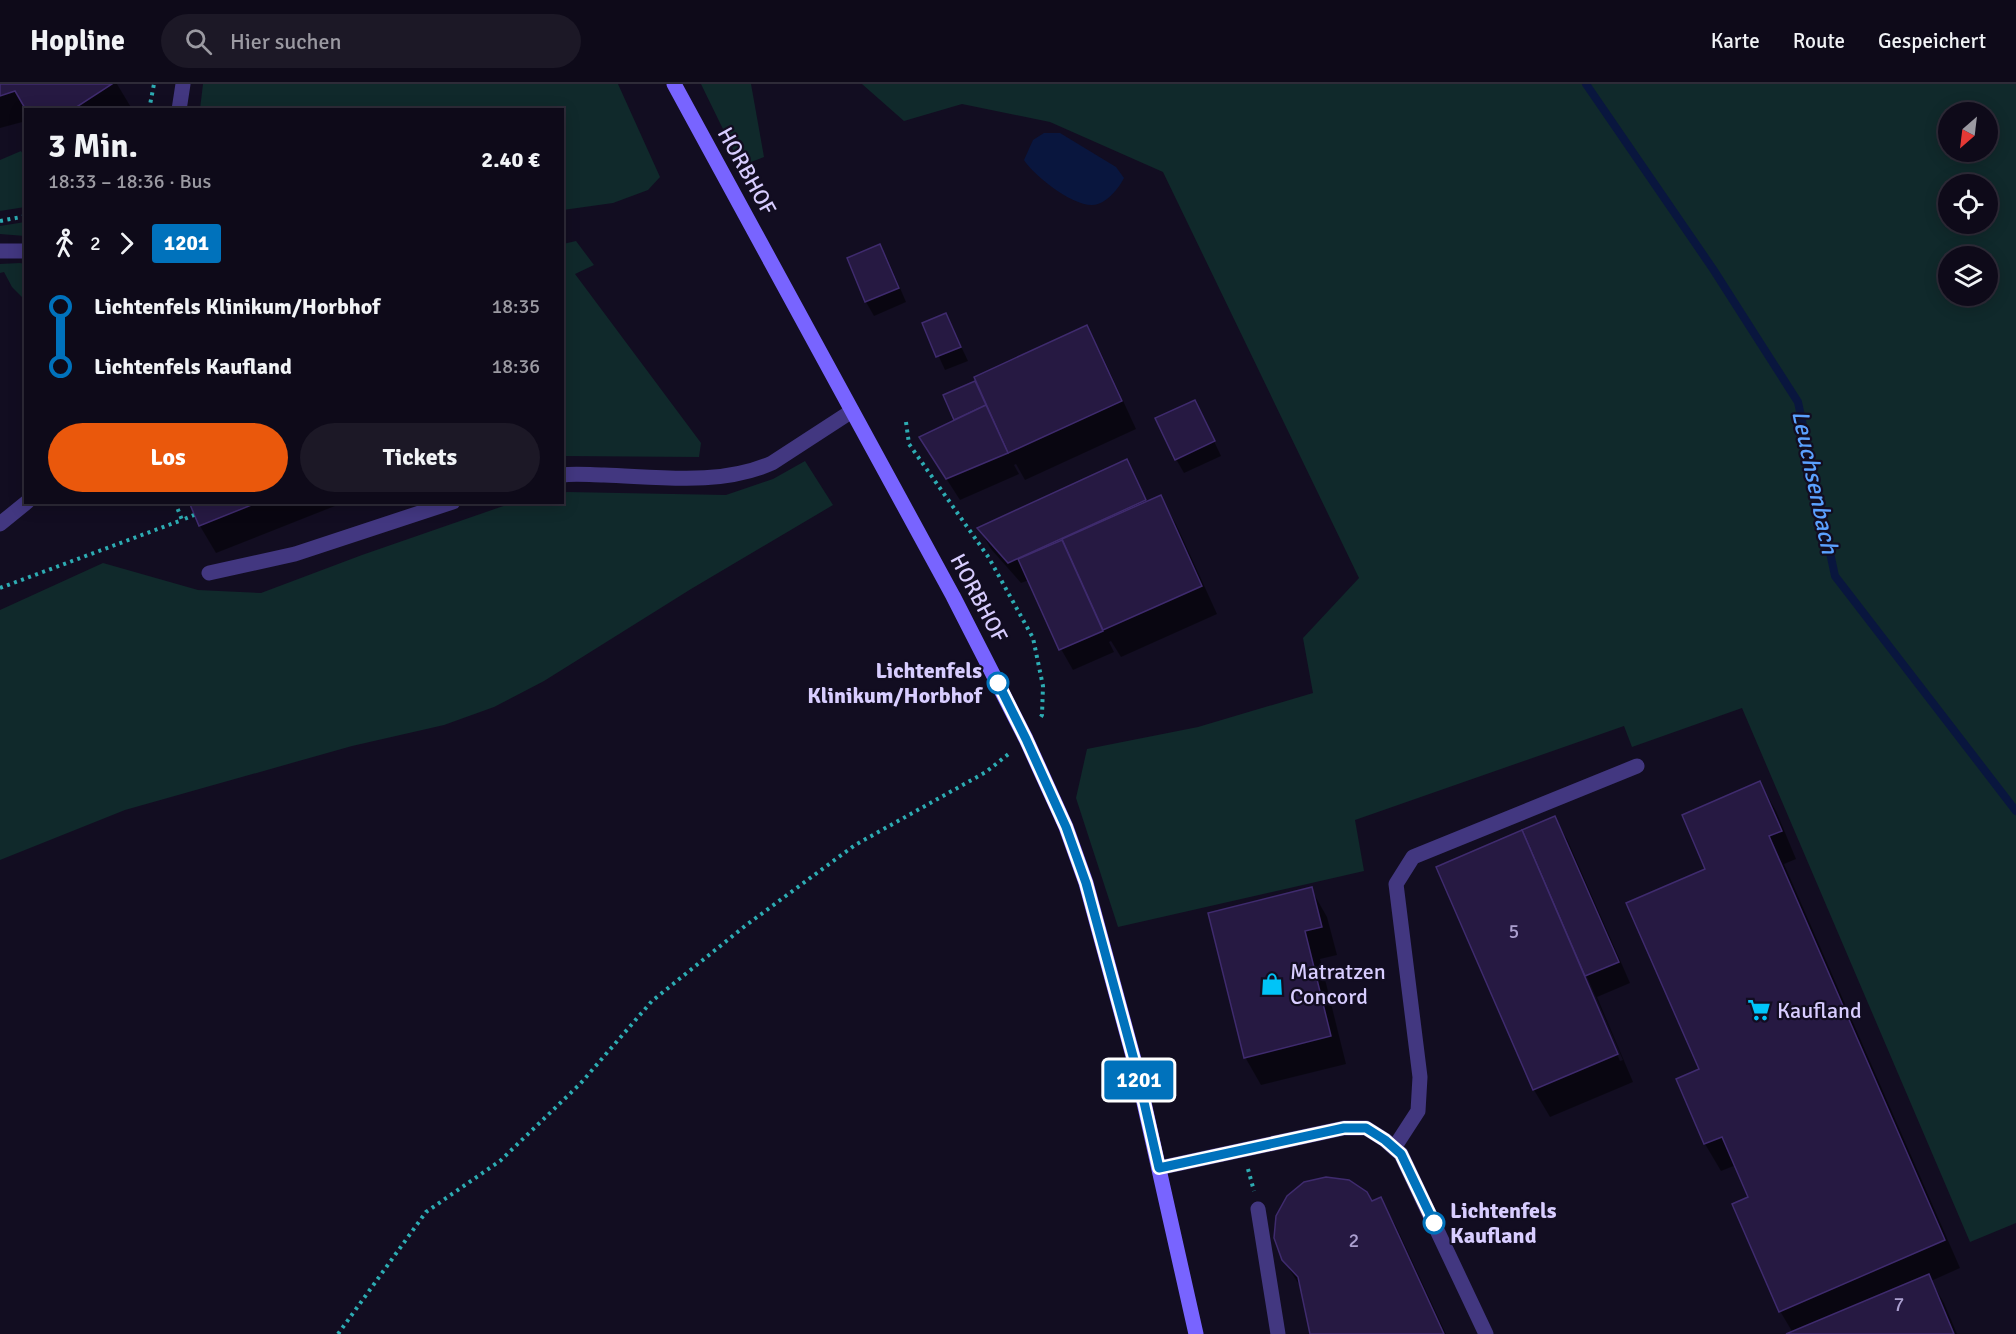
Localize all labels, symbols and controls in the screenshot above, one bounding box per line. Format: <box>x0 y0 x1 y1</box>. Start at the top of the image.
search box <box>161 14 581 68</box>
text: Hopline <box>30 24 125 58</box>
icon: search <box>182 25 215 58</box>
text: Hier suchen <box>230 28 342 55</box>
text: Karte <box>1711 28 1760 54</box>
text: Route <box>1793 28 1845 54</box>
text: Gespeichert <box>1878 28 1986 54</box>
north arrow <box>1938 102 1998 162</box>
map controls <box>1938 102 1998 306</box>
street label: HORBHOF <box>712 122 782 220</box>
text: 3 Min. <box>48 126 138 167</box>
text: 2.40 € <box>481 146 540 173</box>
text: 18:33 – 18:36 · Bus <box>48 169 211 194</box>
button: locate <box>1938 174 1998 234</box>
icon: walk <box>48 227 81 260</box>
icon: forward <box>110 227 143 260</box>
text: 1201 <box>164 230 209 256</box>
text: 2 <box>90 231 101 256</box>
button: layers <box>1938 246 1998 306</box>
text: Lichtenfels Klinikum/Horbhof <box>94 293 380 320</box>
text: 18:35 <box>491 294 540 319</box>
text: Lichtenfels Kaufland <box>94 353 292 380</box>
text: 18:36 <box>491 354 540 379</box>
water label: Leuchsenbach <box>1785 407 1845 557</box>
button: Los <box>48 423 288 492</box>
button: Tickets <box>300 423 540 492</box>
street label: HORBHOF <box>944 549 1014 647</box>
place label: Lichtenfels Klinikum/Horbhof <box>807 657 983 709</box>
marker: Lichtenfels Klinikum/Horbhof <box>987 672 1009 694</box>
house number: 5 <box>1509 919 1519 944</box>
place label: Matratzen Concord <box>1290 958 1386 1010</box>
shop icon: Matratzen Concord <box>1259 971 1285 997</box>
supermarket icon: Kaufland <box>1746 997 1772 1023</box>
place label: Kaufland <box>1777 997 1862 1024</box>
line badge: 1201 <box>1097 1060 1181 1100</box>
text: 1201 <box>1116 1067 1162 1093</box>
place label: Lichtenfels Kaufland <box>1450 1197 1557 1249</box>
marker: Lichtenfels Kaufland <box>1423 1212 1445 1234</box>
house number: 2 <box>1349 1228 1359 1253</box>
house number: 7 <box>1894 1292 1904 1317</box>

